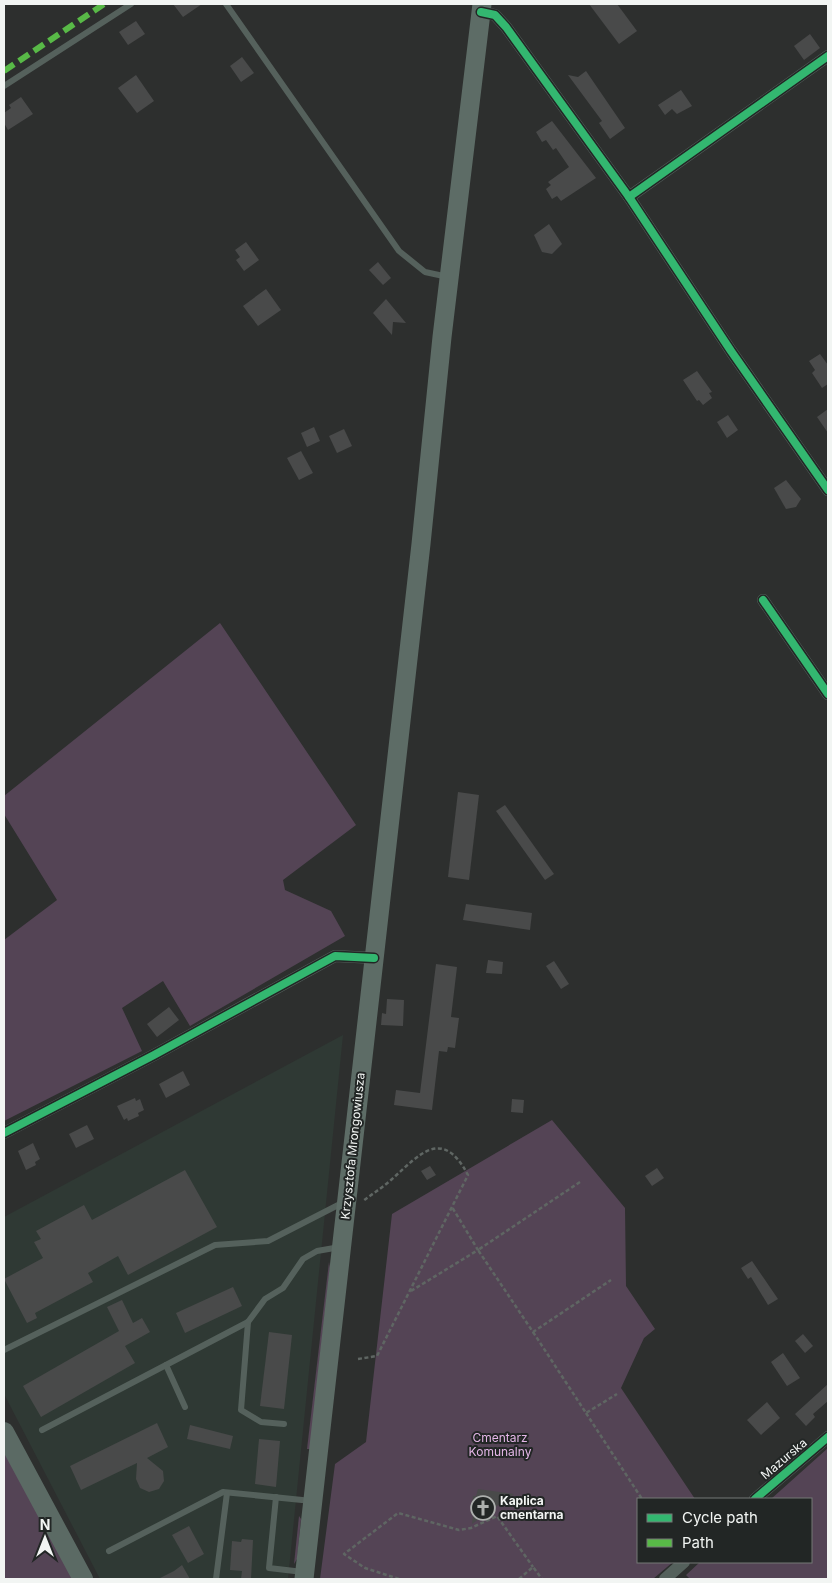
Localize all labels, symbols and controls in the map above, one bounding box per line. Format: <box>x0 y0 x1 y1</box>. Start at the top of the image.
street label: Krzysztofa Mrongowiusza <box>337 1072 368 1220</box>
park label: Cmentarz Komunalny <box>469 1430 532 1459</box>
street label: Mazurska <box>758 1435 810 1482</box>
place label: Kaplica cmentarna <box>500 1493 563 1522</box>
church icon: Kaplica cmentarna <box>470 1495 496 1521</box>
legend <box>637 1498 812 1563</box>
text: Cycle path <box>682 1508 758 1527</box>
north arrow <box>20 1513 70 1563</box>
text: N <box>40 1516 50 1533</box>
text: Path <box>682 1533 714 1552</box>

